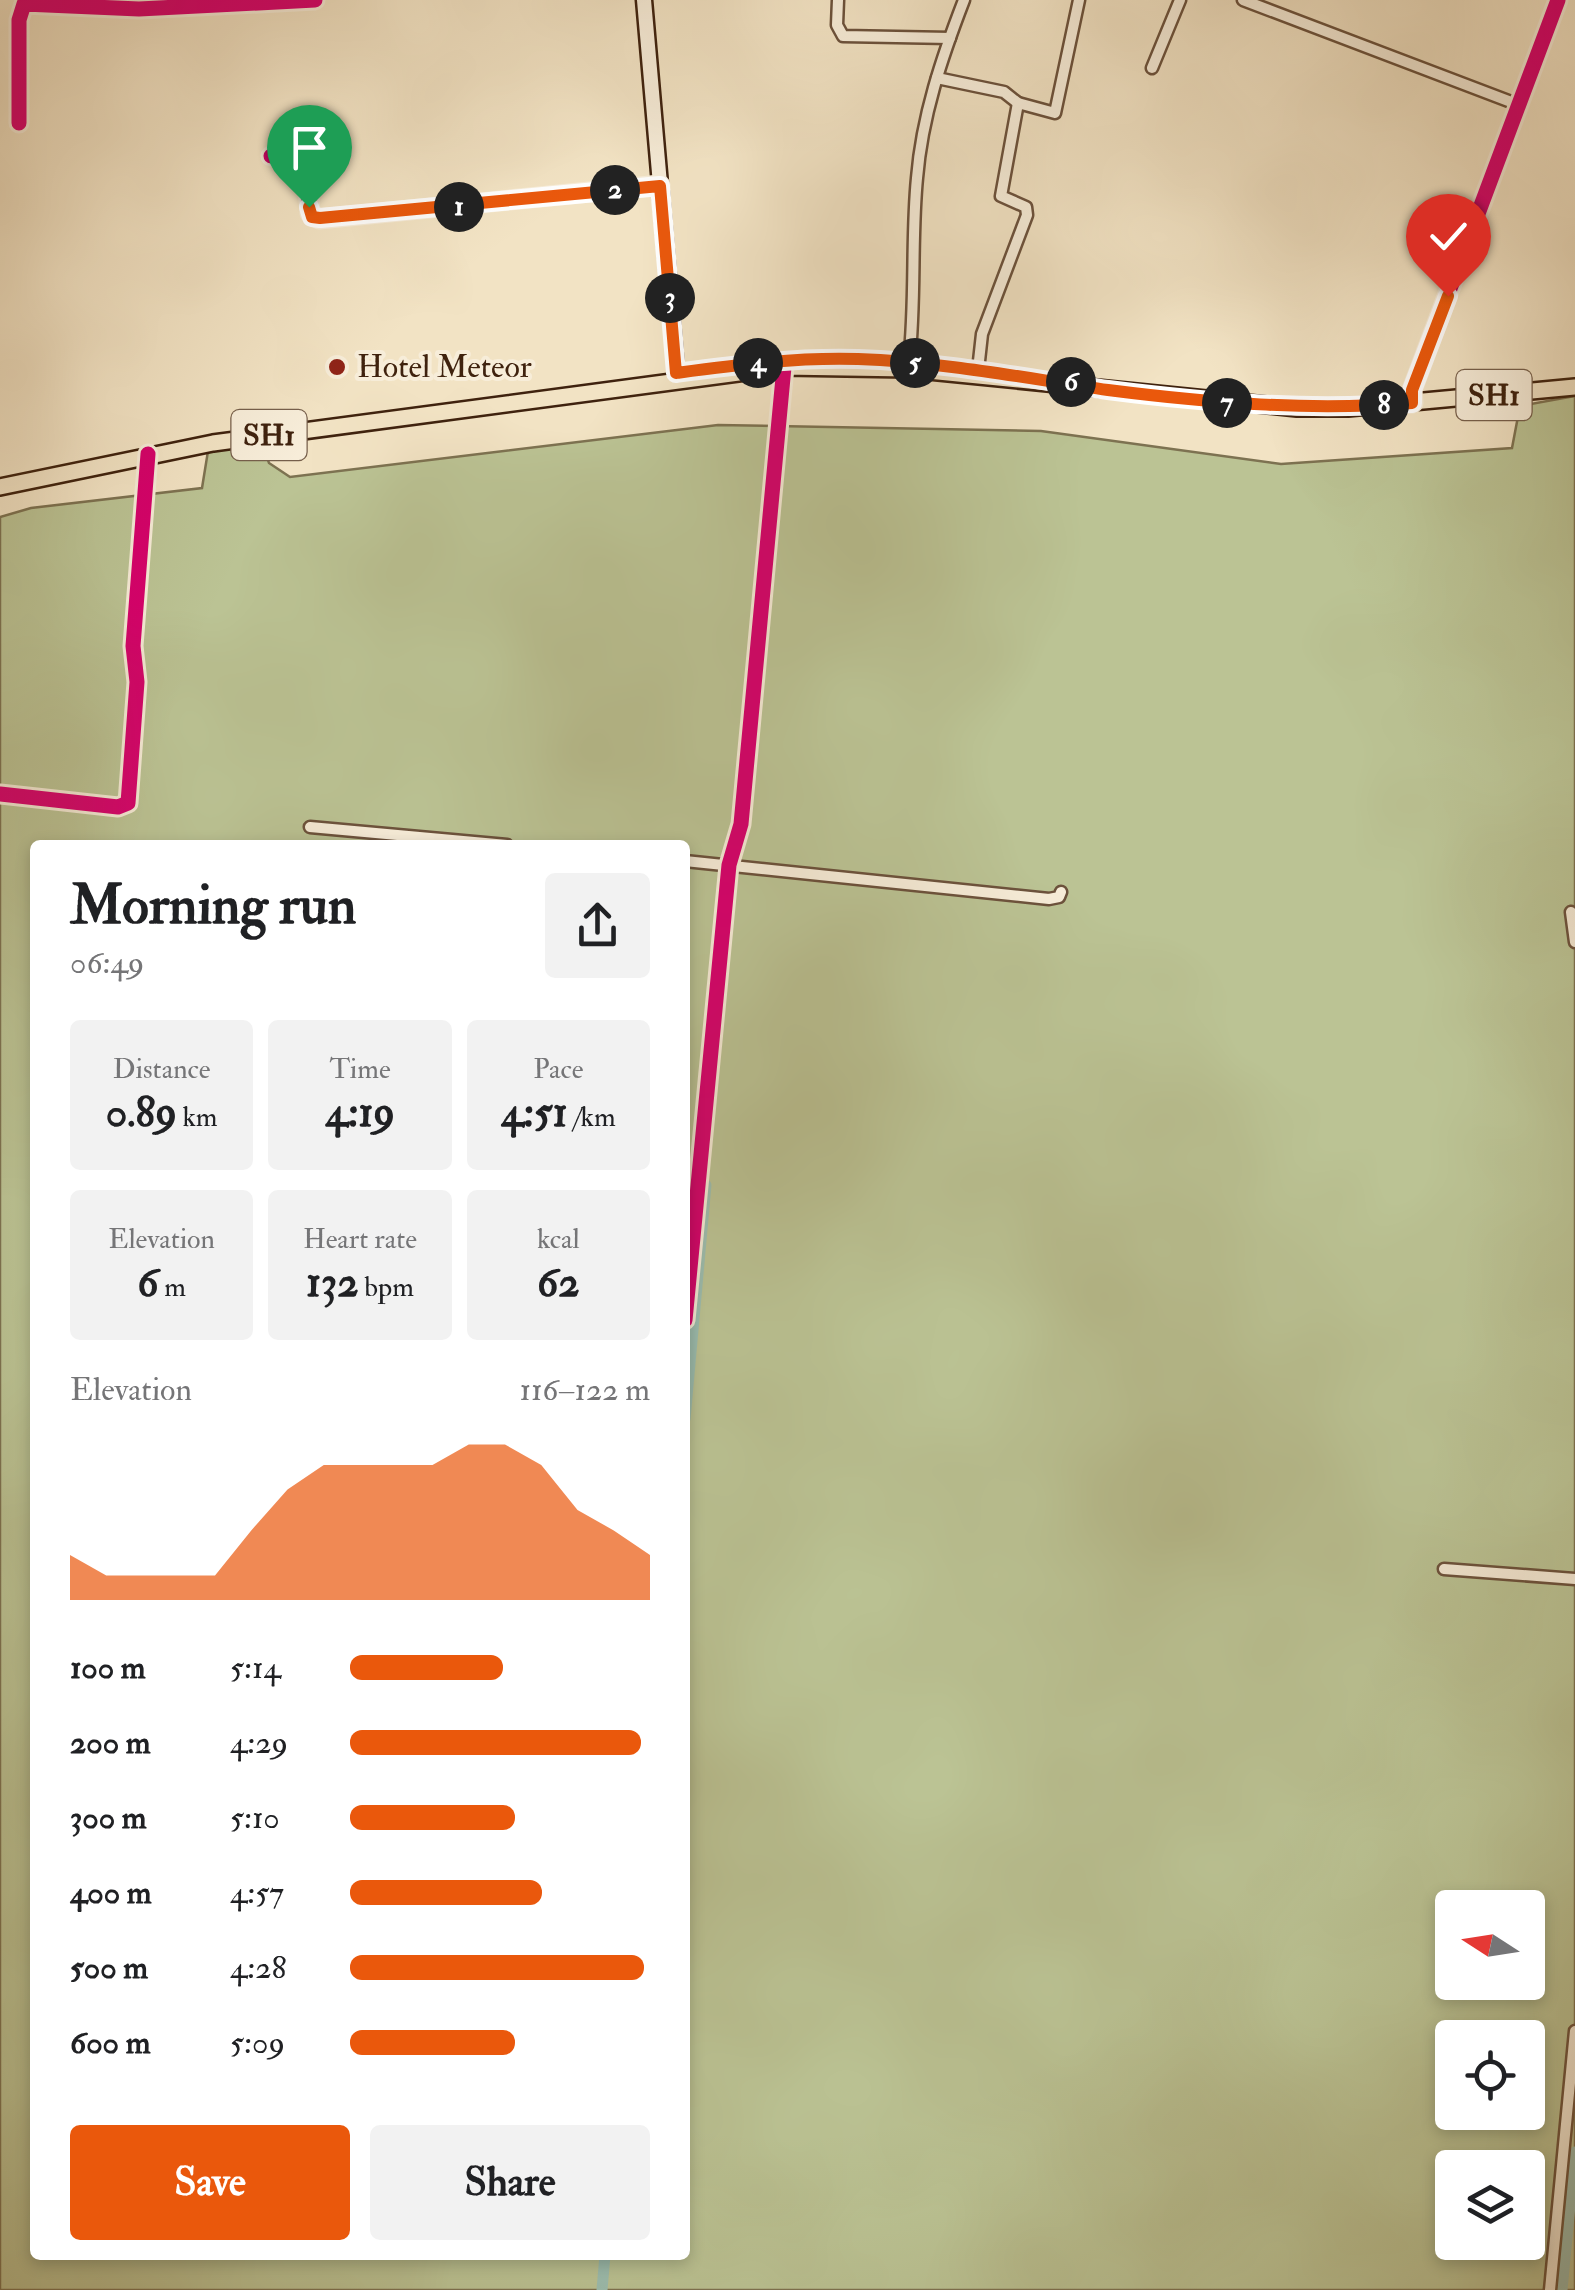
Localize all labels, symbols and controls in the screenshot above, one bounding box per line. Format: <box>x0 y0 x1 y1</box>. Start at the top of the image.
pin <box>267 105 352 208</box>
icon: arrive <box>282 120 337 175</box>
pin: 2 <box>590 165 640 215</box>
text: 2 <box>608 172 622 207</box>
pin: 1 <box>434 182 484 232</box>
text: 1 <box>454 189 464 224</box>
pin <box>1406 194 1491 297</box>
icon: check <box>1421 209 1476 264</box>
pin: 3 <box>645 273 695 323</box>
text: 3 <box>665 280 675 315</box>
pin: 4 <box>733 338 783 388</box>
pin: 5 <box>890 338 940 388</box>
text: 4 <box>750 345 766 380</box>
text: 5 <box>909 345 921 380</box>
place label: Hotel Meteor <box>357 347 532 387</box>
marker: Hotel Meteor <box>326 356 348 378</box>
pin: 6 <box>1046 357 1096 407</box>
text: 6 <box>1064 364 1078 399</box>
road number: SH1 <box>1456 370 1532 420</box>
pin: 7 <box>1202 378 1252 428</box>
pin: 8 <box>1359 380 1409 430</box>
text: 7 <box>1221 385 1233 420</box>
text: 8 <box>1377 387 1391 422</box>
road number: SH1 <box>232 410 306 460</box>
text: Morning run <box>70 871 356 940</box>
button: share <box>545 873 650 978</box>
text: 06:49 <box>70 943 144 983</box>
text: Distance <box>113 1052 211 1087</box>
text: Time <box>329 1052 391 1087</box>
text: Pace <box>533 1052 583 1087</box>
text: 0.89 <box>106 1087 177 1139</box>
text: 4:19 <box>325 1087 395 1139</box>
text: 4:51 <box>501 1087 567 1139</box>
text: km <box>177 1100 218 1135</box>
text: /km <box>567 1100 616 1135</box>
text: Elevation <box>108 1222 215 1257</box>
text: Heart rate <box>303 1222 417 1257</box>
text: kcal <box>537 1222 580 1257</box>
text: 6 <box>137 1257 158 1309</box>
text: 132 <box>306 1257 358 1309</box>
text: 62 <box>537 1257 580 1309</box>
text: m <box>158 1270 186 1305</box>
text: bpm <box>358 1270 414 1305</box>
text: Elevation <box>70 1370 192 1410</box>
text: 116–122 m <box>520 1370 650 1410</box>
text: 100 m <box>70 1648 146 1688</box>
text: 5:14 <box>230 1648 281 1688</box>
text: 200 m <box>70 1723 151 1763</box>
text: 4:29 <box>230 1723 288 1763</box>
text: 300 m <box>70 1798 147 1838</box>
text: 5:10 <box>230 1798 280 1838</box>
text: 400 m <box>70 1873 152 1913</box>
text: 4:57 <box>230 1873 284 1913</box>
north arrow <box>1435 1890 1545 2000</box>
map controls <box>1435 1890 1545 2260</box>
text: 500 m <box>70 1948 148 1988</box>
text: 4:28 <box>230 1948 286 1988</box>
button: locate <box>1435 2020 1545 2130</box>
text: 600 m <box>70 2023 151 2063</box>
text: 5:09 <box>230 2023 285 2063</box>
button: Save <box>70 2125 350 2240</box>
button: Share <box>370 2125 650 2240</box>
button: layers <box>1435 2150 1545 2260</box>

